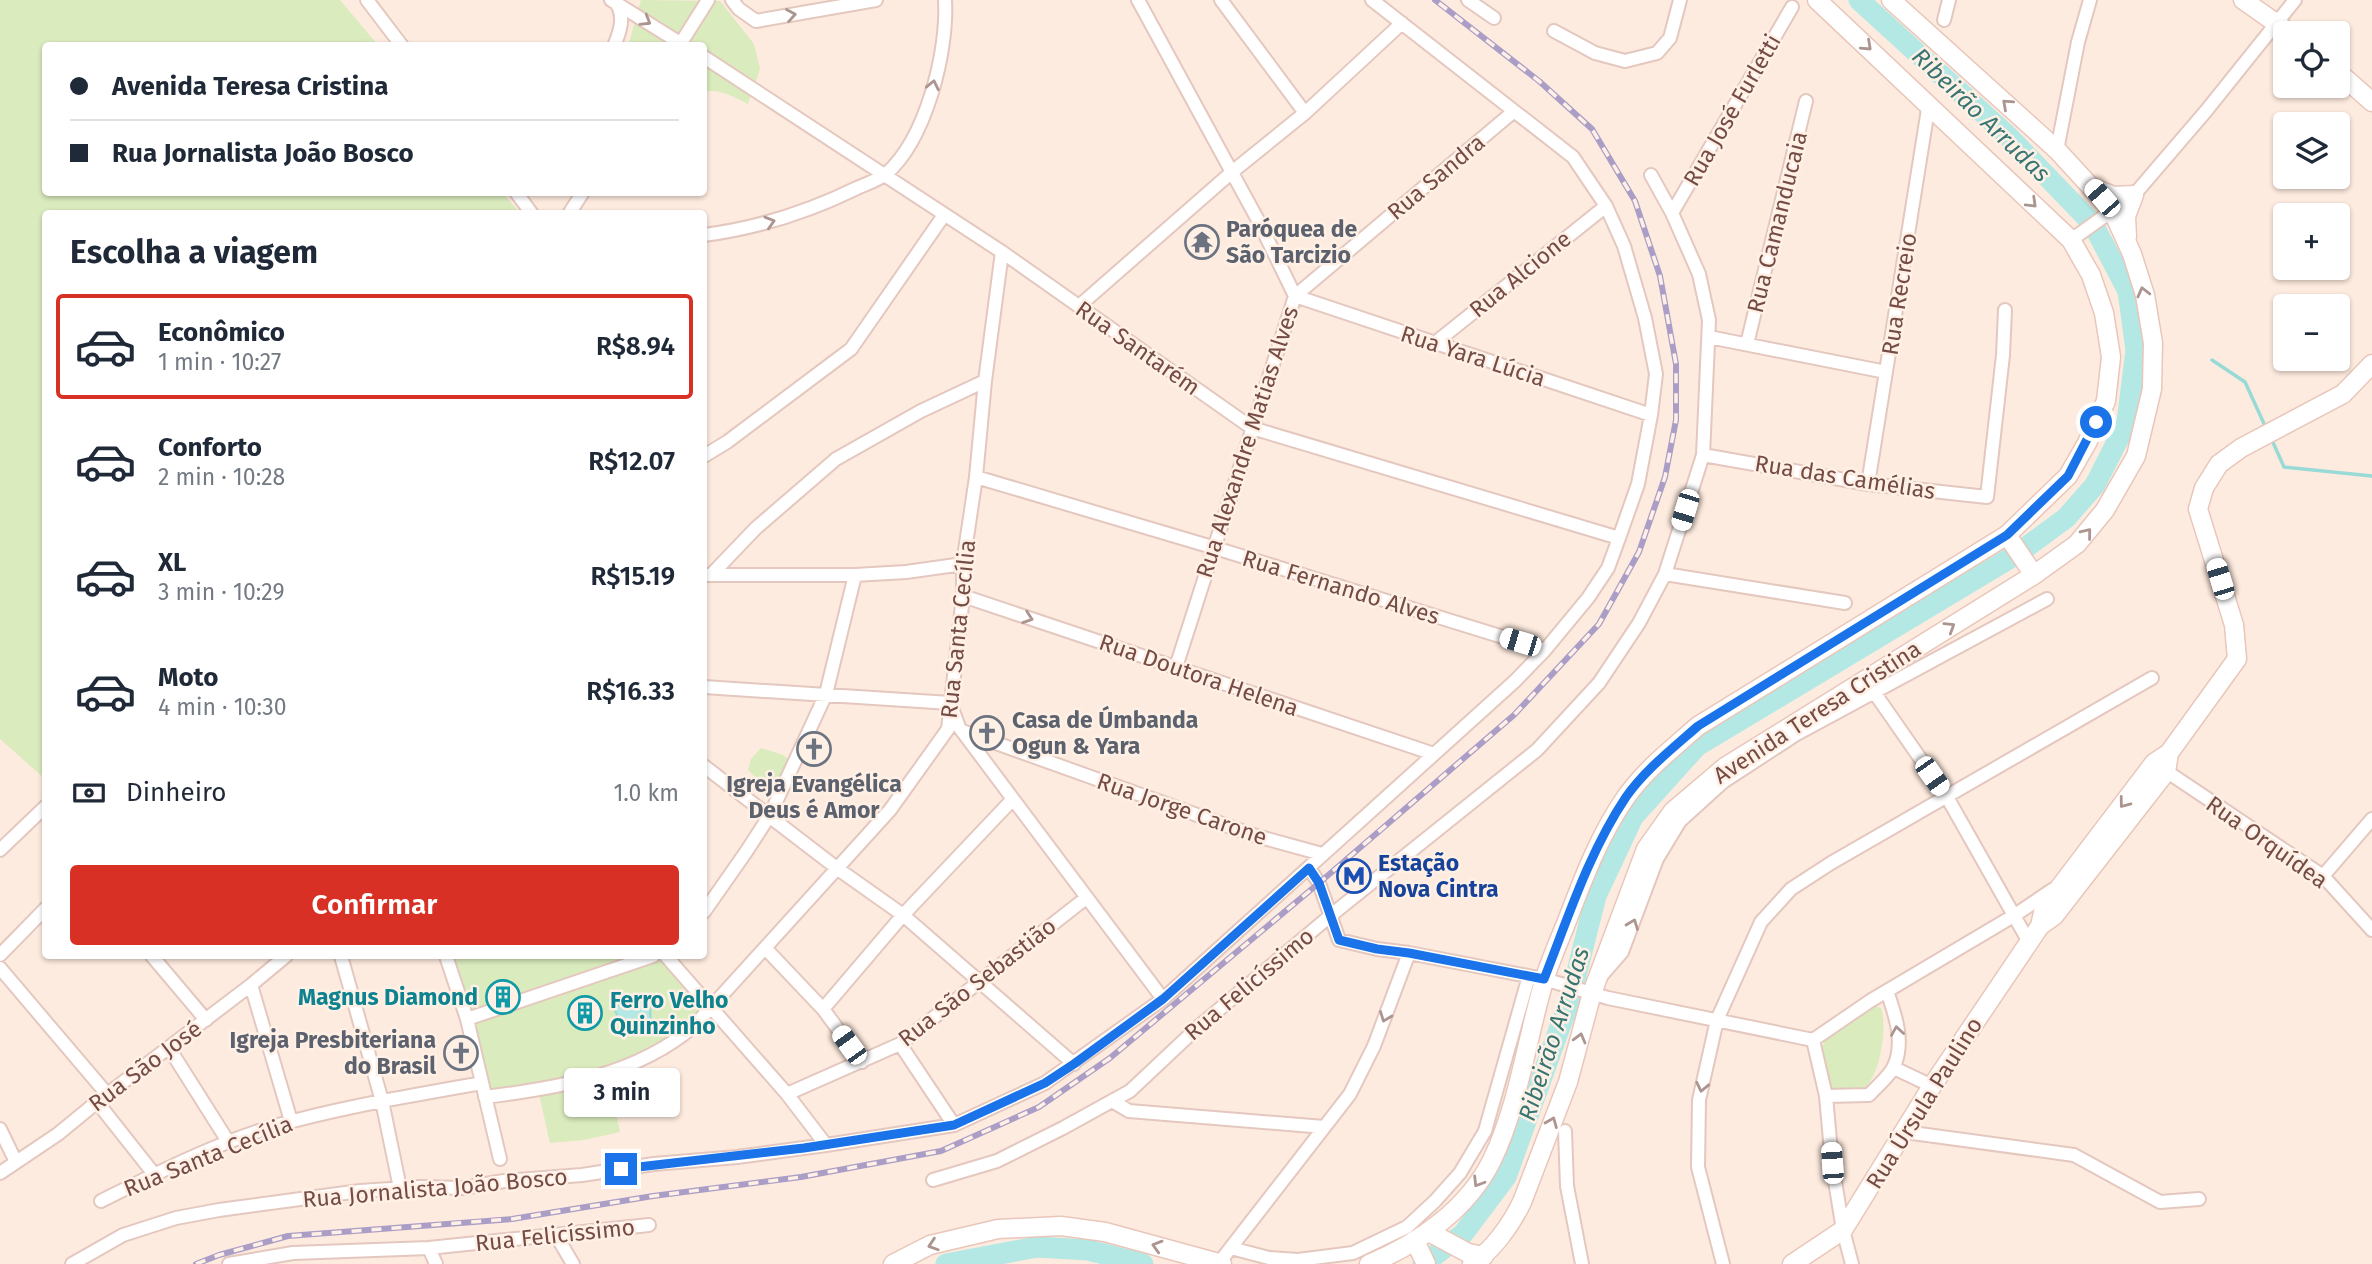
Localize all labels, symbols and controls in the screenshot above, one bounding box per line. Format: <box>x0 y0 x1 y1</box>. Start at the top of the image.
one-way arrow <box>785 8 797 23</box>
one-way arrow <box>638 13 651 26</box>
map controls <box>2273 21 2350 371</box>
button: locate <box>2273 21 2350 98</box>
street label: Rua José Furletti <box>1677 29 1787 191</box>
one-way arrow <box>1859 38 1872 51</box>
water label: Ribeirão Arrudas <box>1906 42 2056 188</box>
text: Avenida Teresa Cristina <box>112 71 388 102</box>
one-way arrow <box>925 79 940 91</box>
one-way arrow <box>2002 100 2015 112</box>
button: layers <box>2273 112 2350 189</box>
street label: Rua Sandra <box>1382 128 1490 226</box>
street label: Rua Camanducaia <box>1741 128 1813 316</box>
text: Rua Jornalista João Bosco <box>112 138 414 169</box>
car <box>2081 175 2124 221</box>
one-way arrow <box>2024 194 2037 207</box>
button: + <box>2273 203 2350 280</box>
one-way arrow <box>764 215 776 230</box>
place label: Paróquea de São Tarcizio <box>1226 215 1357 269</box>
temple icon: Paróquea de São Tarcizio <box>1183 223 1221 261</box>
street label: Rua Alcione <box>1464 225 1576 323</box>
street label: Rua Recreio <box>1876 231 1922 357</box>
text: Escolha a viagem <box>70 233 318 271</box>
one-way arrow <box>2137 286 2151 298</box>
button: − <box>2273 294 2350 371</box>
street label: Rua Santarém <box>1070 295 1206 401</box>
street label: Rua Alexandre Matias Alves <box>1190 303 1304 581</box>
icon: car <box>74 315 137 378</box>
text: Econômico <box>158 317 285 348</box>
street label: Rua Yara Lúcia <box>1397 319 1549 393</box>
text: R$8.94 <box>596 331 675 362</box>
text: 1 min · 10:27 <box>158 348 281 376</box>
route start <box>2080 406 2112 438</box>
icon: car <box>74 430 137 493</box>
text: Conforto <box>158 432 262 463</box>
text: R$12.07 <box>588 446 675 477</box>
street label: Rua das Camélias <box>1753 449 1937 505</box>
text: 2 min · 10:28 <box>158 463 285 491</box>
car <box>1669 487 1702 533</box>
one-way arrow <box>2079 528 2091 541</box>
street label: Rua Santa Cecília <box>935 538 981 720</box>
street label: Rua Fernando Alves <box>1239 544 1443 630</box>
icon: car <box>74 545 137 608</box>
text: XL <box>158 547 186 578</box>
car <box>2204 556 2237 602</box>
text: R$15.19 <box>591 561 675 592</box>
text: 3 min · 10:29 <box>158 578 285 606</box>
one-way arrow <box>1021 610 1034 624</box>
one-way arrow <box>1942 623 1955 636</box>
car <box>1497 626 1544 658</box>
street label: Rua Doutora Helena <box>1096 628 1302 722</box>
street label: Avenida Teresa Cristina <box>1708 634 1926 790</box>
icon: car <box>74 660 137 723</box>
text: Moto <box>158 662 218 693</box>
text: R$16.33 <box>586 676 675 707</box>
text: 4 min · 10:30 <box>158 693 287 721</box>
place label: Casa de Úmbanda Ogun & Yara <box>1012 705 1198 760</box>
church icon: Casa de Úmbanda Ogun & Yara <box>968 714 1006 752</box>
church icon: Igreja Evangélica Deus é Amor <box>795 730 833 768</box>
car <box>1912 753 1953 799</box>
street label: Rua Jorge Carone <box>1093 767 1271 851</box>
place label: Igreja Evangélica Deus é Amor <box>726 770 902 824</box>
icon: cash <box>70 774 108 812</box>
text: Dinheiro <box>126 777 227 808</box>
text: 1.0 km <box>613 779 679 807</box>
street label: Rua Orquídea <box>2201 790 2333 894</box>
one-way arrow <box>2119 795 2132 808</box>
place label: Estação Nova Cintra <box>1378 849 1499 903</box>
metro station icon: Estação Nova Cintra <box>1335 857 1373 895</box>
button: Confirmar <box>70 865 679 945</box>
street label: Rua São Sebastião <box>892 912 1062 1052</box>
one-way arrow <box>1624 918 1638 930</box>
street label: Rua Felicíssimo <box>1179 922 1319 1046</box>
water label: Ribeirão Arrudas <box>1513 944 1595 1124</box>
building icon: Magnus Diamond <box>484 978 522 1016</box>
place label: Magnus Diamond <box>298 983 478 1011</box>
place label: Ferro Velho Quinzinho <box>610 986 729 1040</box>
building icon: Ferro Velho Quinzinho <box>566 994 604 1032</box>
one-way arrow <box>1379 1011 1393 1023</box>
street label: Rua Úrsula Paulino <box>1859 1011 1988 1194</box>
street label: Rua São José <box>83 1014 207 1118</box>
car <box>829 1022 870 1068</box>
one-way arrow <box>1890 1025 1905 1037</box>
place label: Igreja Presbiteriana do Brasil <box>230 1026 436 1080</box>
one-way arrow <box>1572 1032 1586 1044</box>
church icon: Igreja Presbiteriana do Brasil <box>442 1034 480 1072</box>
callout: 3 min <box>563 1068 679 1116</box>
text: 3 min <box>594 1078 650 1106</box>
one-way arrow <box>1696 1081 1711 1093</box>
street label: Rua Santa Cecília <box>120 1109 296 1203</box>
one-way arrow <box>1544 1117 1558 1129</box>
car <box>1821 1141 1844 1185</box>
route end <box>605 1153 637 1185</box>
street label: Rua Jornalista João Bosco <box>301 1162 569 1214</box>
one-way arrow <box>1473 1175 1486 1188</box>
street label: Rua Felicíssimo <box>474 1213 636 1257</box>
one-way arrow <box>928 1237 940 1251</box>
one-way arrow <box>1151 1239 1163 1254</box>

